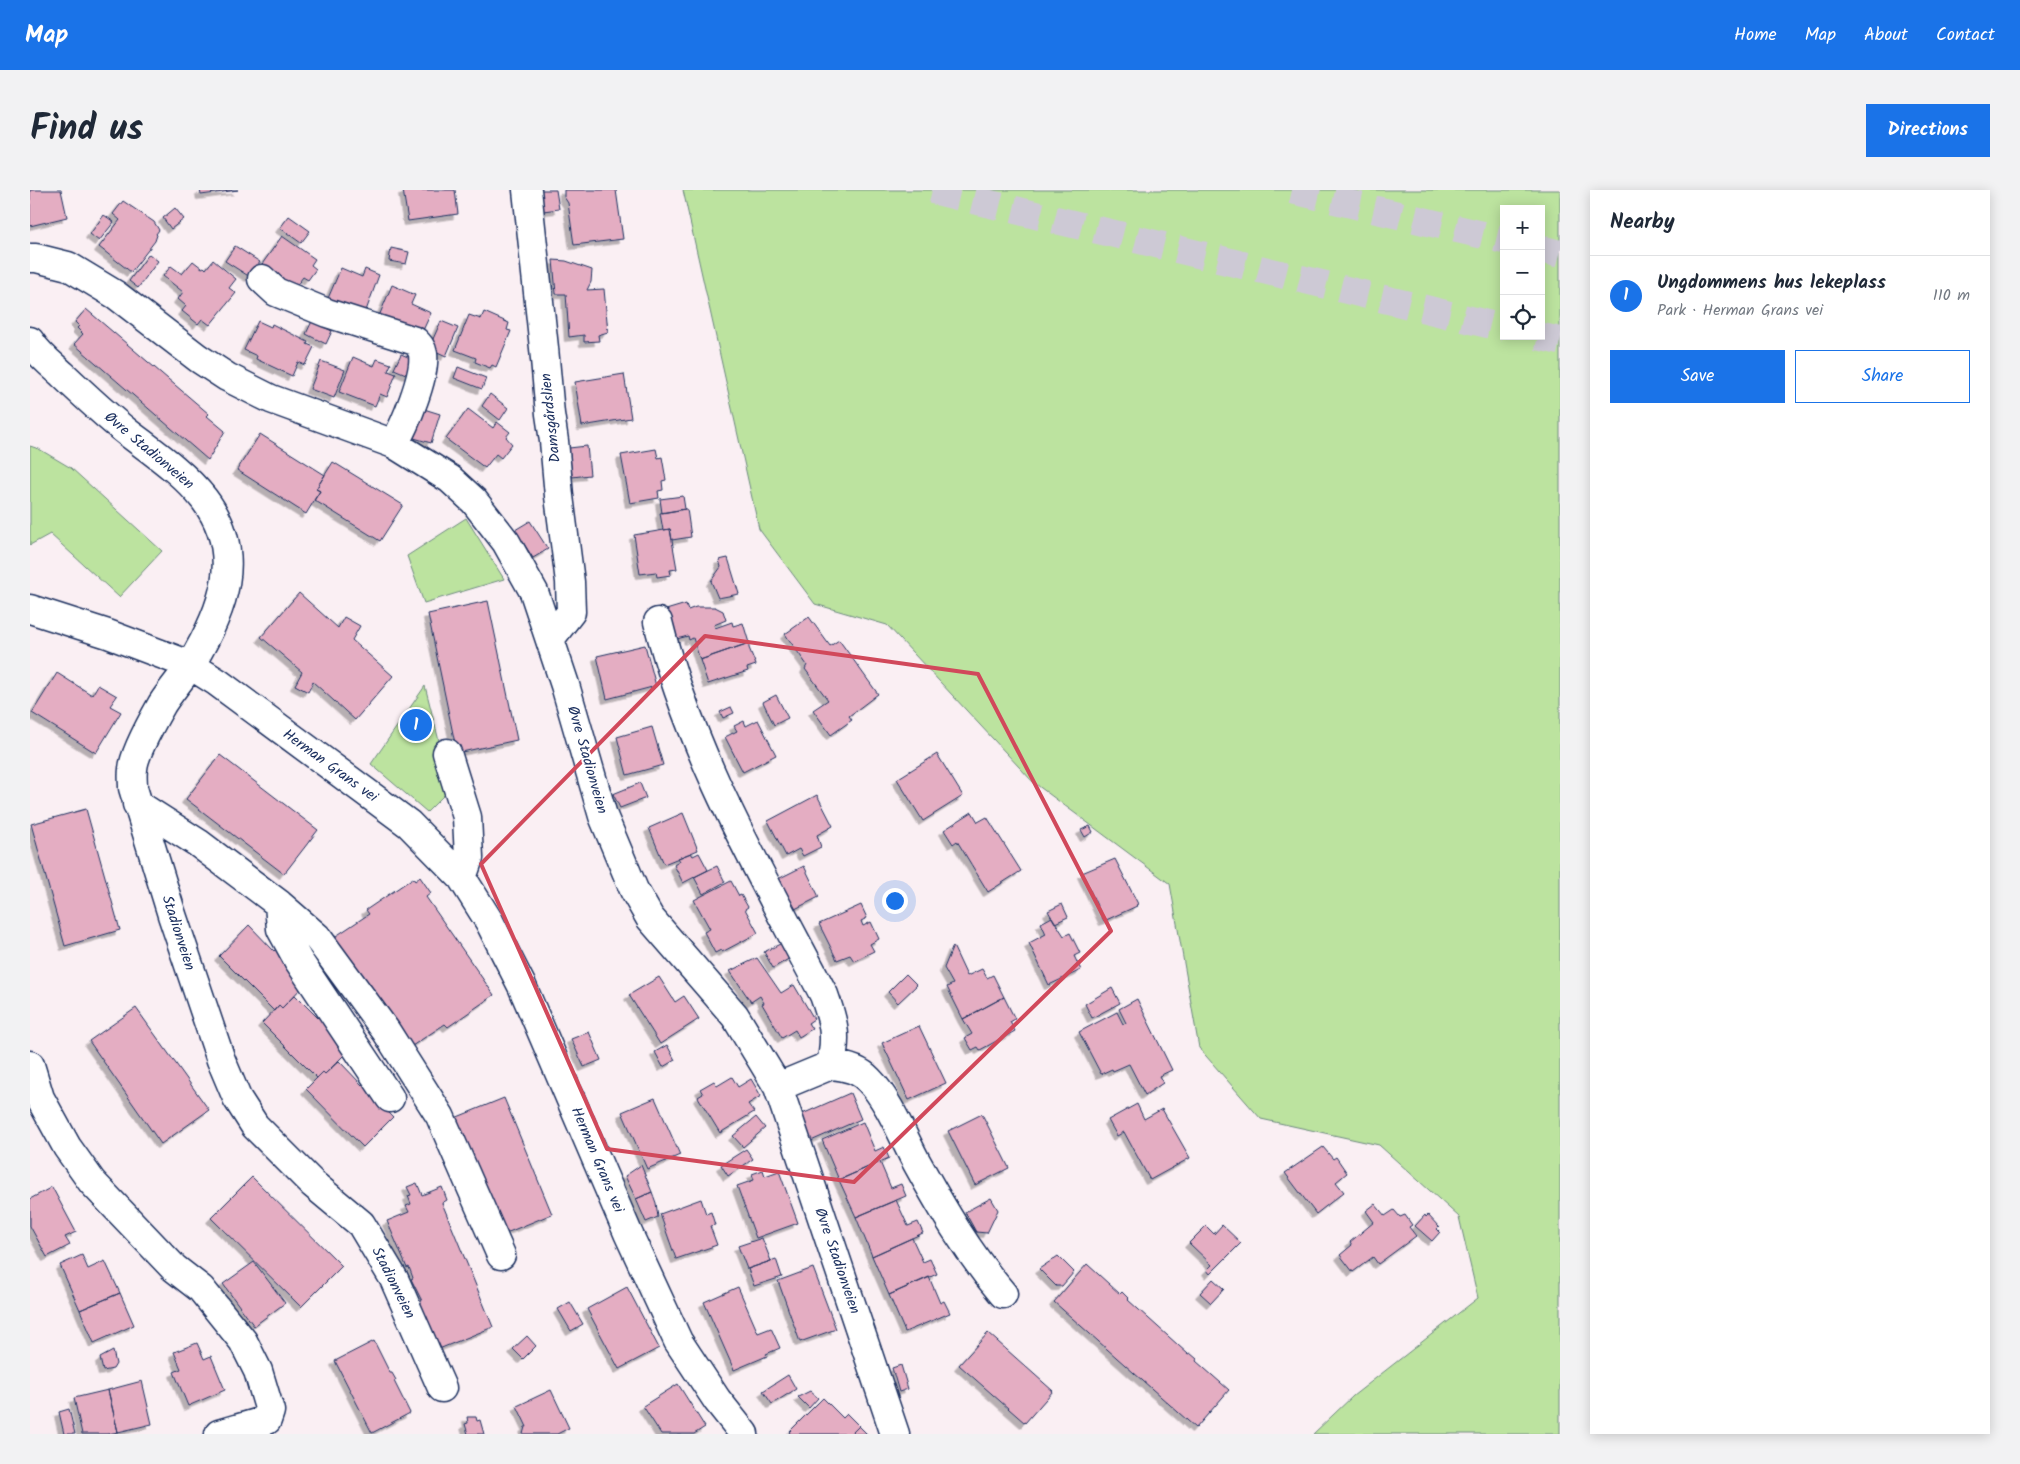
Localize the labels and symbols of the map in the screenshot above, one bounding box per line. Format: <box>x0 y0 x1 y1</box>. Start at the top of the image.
street label: Damsgårdslien <box>534 372 568 464</box>
street label: Øvre Stadionveien <box>99 406 199 496</box>
street label: Øvre Stadionveien <box>560 703 614 817</box>
pin: 1 <box>400 706 432 744</box>
street label: Herman Grans vei <box>277 723 384 810</box>
your location <box>882 888 908 914</box>
street label: Stadionveien <box>155 892 201 974</box>
street label: Herman Grans vei <box>564 1103 631 1218</box>
street label: Øvre Stadionveien <box>808 1204 866 1318</box>
street label: Stadionveien <box>365 1243 421 1323</box>

